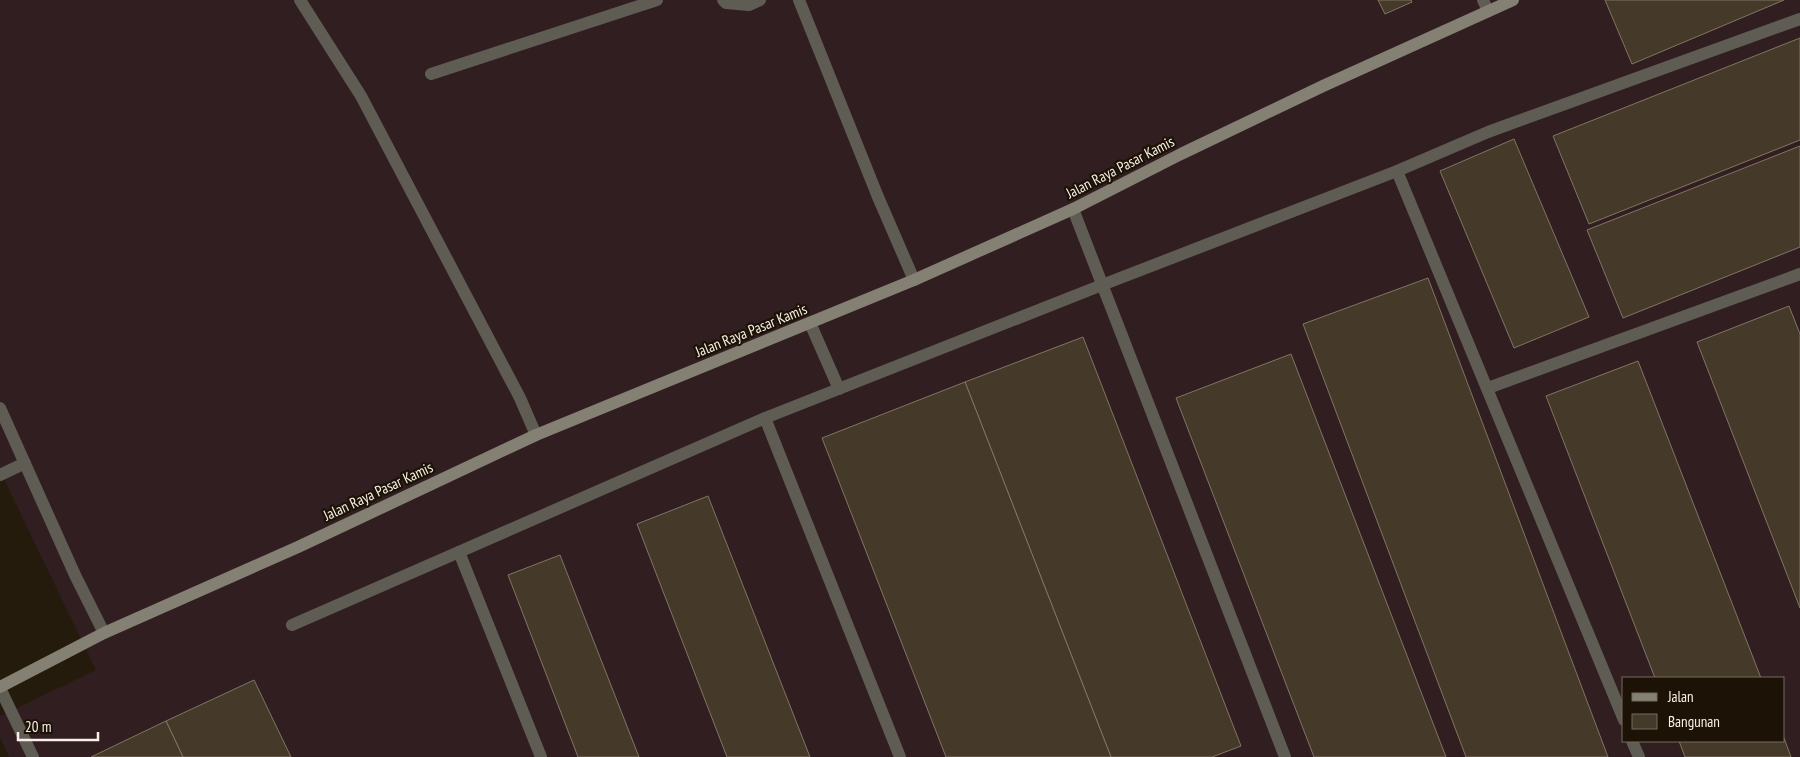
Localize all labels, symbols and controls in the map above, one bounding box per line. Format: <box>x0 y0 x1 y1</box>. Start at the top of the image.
street label: Jalan Raya Pasar Kamis <box>1062 132 1177 203</box>
street label: Jalan Raya Pasar Kamis <box>691 299 810 361</box>
street label: Jalan Raya Pasar Kamis <box>319 457 436 525</box>
legend <box>1622 677 1785 742</box>
text: Jalan <box>1667 687 1694 706</box>
scale bar <box>18 710 98 742</box>
text: Bangunan <box>1668 712 1720 731</box>
text: 20 m <box>25 717 51 736</box>

